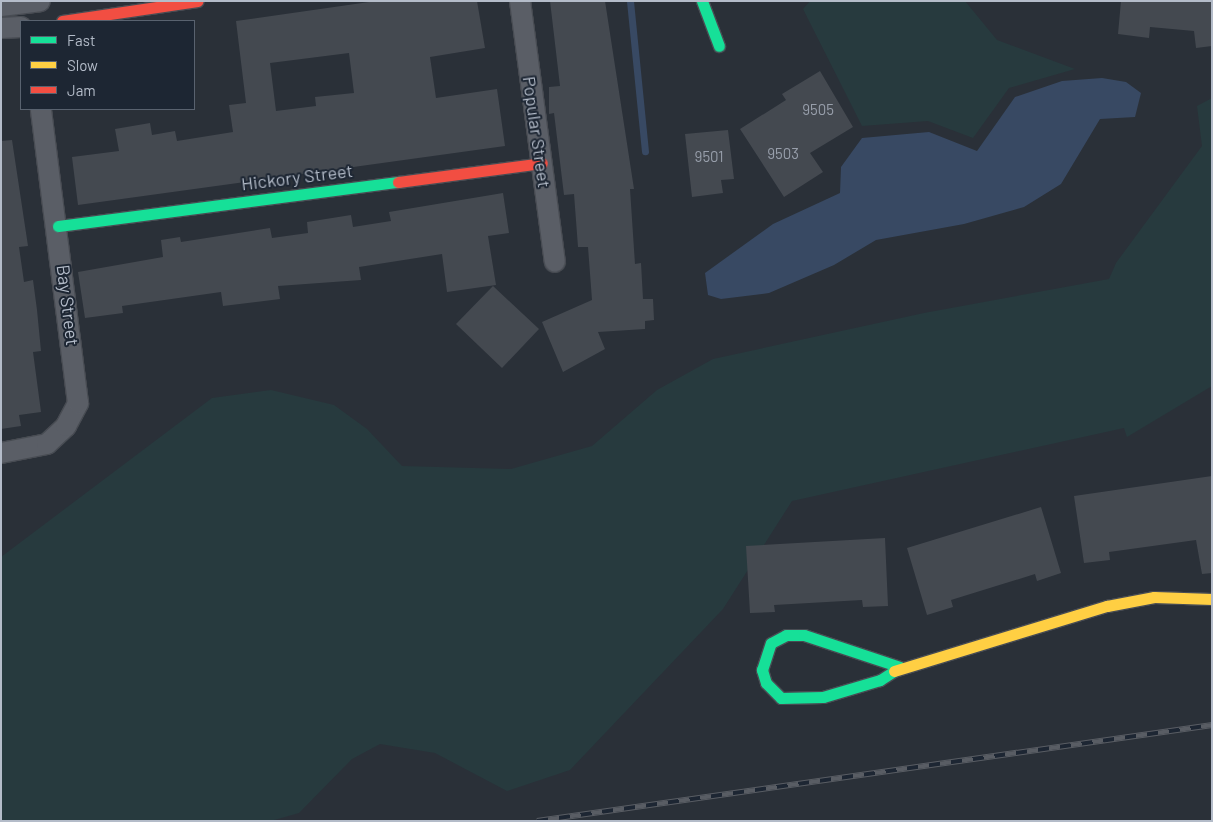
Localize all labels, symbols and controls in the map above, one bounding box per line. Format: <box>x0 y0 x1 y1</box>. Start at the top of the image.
legend <box>20 20 195 110</box>
text: Fast <box>67 31 95 49</box>
text: Slow <box>67 56 98 74</box>
street label: Popular Street <box>518 75 556 189</box>
text: Jam <box>67 81 96 99</box>
house number: 9505 <box>802 101 834 119</box>
house number: 9503 <box>767 145 799 163</box>
house number: 9501 <box>695 148 723 166</box>
street label: Hickory Street <box>240 159 354 195</box>
street label: Bay Street <box>52 263 84 347</box>

